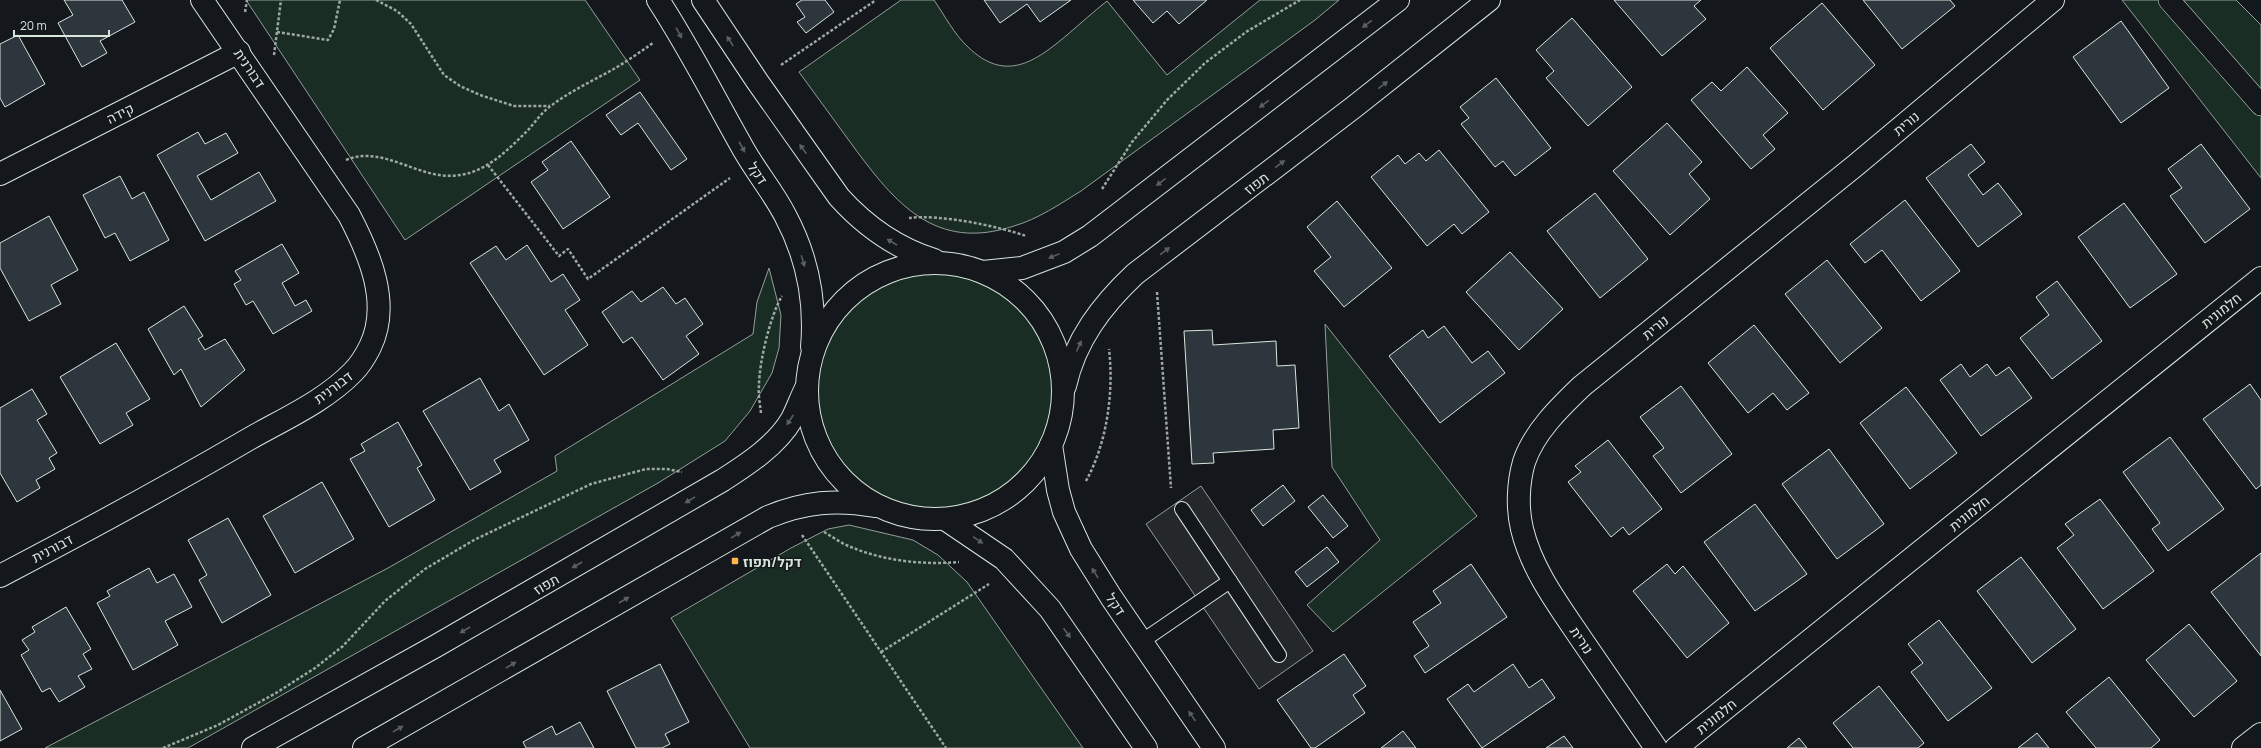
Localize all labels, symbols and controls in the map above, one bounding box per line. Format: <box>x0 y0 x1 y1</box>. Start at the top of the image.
scale bar <box>14 12 109 38</box>
text: 20 m <box>20 17 47 34</box>
one-way arrow <box>1362 20 1373 29</box>
one-way arrow <box>675 27 682 39</box>
one-way arrow <box>727 35 734 47</box>
street label: דבורנית <box>230 45 270 91</box>
one-way arrow <box>1377 81 1388 89</box>
street label: קידה <box>103 98 137 128</box>
one-way arrow <box>1259 100 1270 108</box>
street label: נורית <box>1889 106 1923 140</box>
one-way arrow <box>738 141 745 153</box>
one-way arrow <box>799 144 807 154</box>
street label: דקל <box>744 158 772 188</box>
one-way arrow <box>1274 160 1285 169</box>
street label: תפוז <box>1240 167 1272 199</box>
one-way arrow <box>1155 178 1166 187</box>
one-way arrow <box>887 238 897 246</box>
one-way arrow <box>1160 247 1170 255</box>
one-way arrow <box>1048 254 1060 260</box>
one-way arrow <box>800 255 806 267</box>
street label: חלמונית <box>2197 288 2245 332</box>
street label: נורית <box>1638 310 1672 344</box>
one-way arrow <box>1076 341 1082 352</box>
street label: דבורנית <box>310 366 356 408</box>
one-way arrow <box>787 414 794 426</box>
street label: חלמונית <box>1945 491 1993 535</box>
one-way arrow <box>684 496 696 503</box>
street label: דבורנית <box>28 529 76 567</box>
one-way arrow <box>730 531 742 538</box>
one-way arrow <box>972 536 983 544</box>
place label: דקל/תפוז <box>743 552 802 571</box>
marker: דקל/תפוז <box>730 556 740 566</box>
one-way arrow <box>571 562 583 569</box>
one-way arrow <box>1092 567 1099 579</box>
street label: תפוז <box>530 569 562 599</box>
street label: דקל <box>1102 589 1130 619</box>
one-way arrow <box>618 597 630 604</box>
street label: נורית <box>1566 623 1598 657</box>
one-way arrow <box>459 627 471 634</box>
one-way arrow <box>1063 628 1071 638</box>
one-way arrow <box>505 662 517 669</box>
street label: חלמונית <box>1692 694 1740 738</box>
one-way arrow <box>1188 711 1196 721</box>
one-way arrow <box>392 726 404 733</box>

